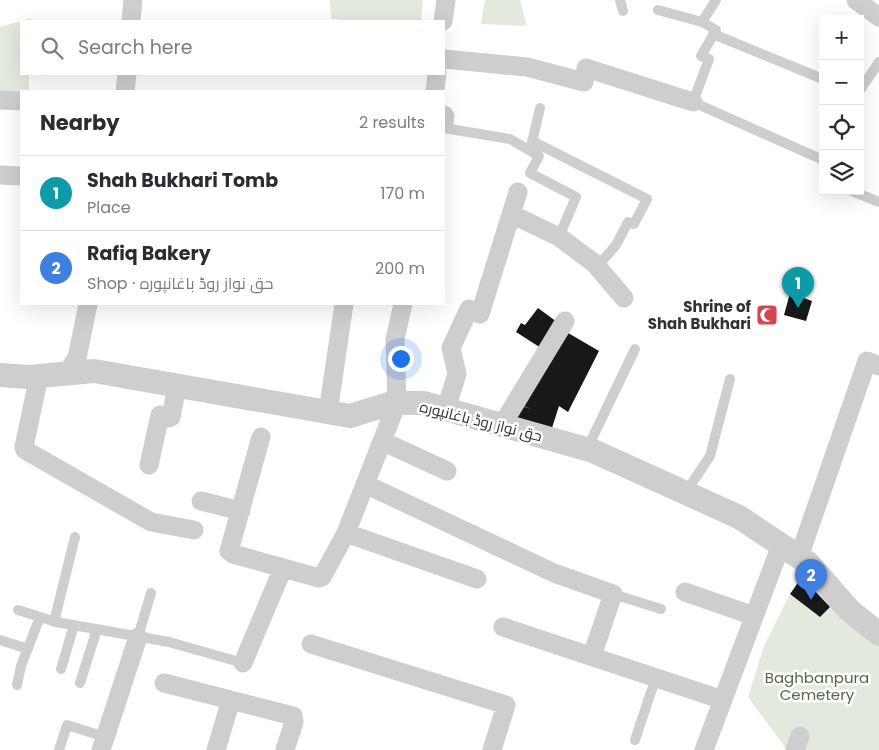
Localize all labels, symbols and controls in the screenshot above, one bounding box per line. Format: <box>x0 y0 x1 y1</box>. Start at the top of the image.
map controls <box>819 15 864 195</box>
button: + <box>819 15 864 60</box>
search box <box>20 20 445 75</box>
icon: search <box>38 34 66 62</box>
text: Search here <box>78 34 192 61</box>
button: − <box>819 60 864 105</box>
button: locate <box>819 105 864 150</box>
text: Nearby <box>40 108 120 137</box>
text: 2 results <box>359 111 425 134</box>
button: layers <box>819 150 864 195</box>
text: Shah Bukhari Tomb <box>87 167 278 194</box>
text: 1 <box>53 182 59 205</box>
text: 170 m <box>380 182 425 205</box>
text: Place <box>87 196 131 219</box>
text: Rafiq Bakery <box>87 240 211 267</box>
text: 2 <box>51 257 61 280</box>
text: 200 m <box>375 257 425 280</box>
pin: 1 <box>782 267 814 308</box>
text: Shop · حق نواز روڈ باغانپورہ <box>87 272 273 295</box>
place label: Shrine of Shah Bukhari <box>648 296 752 334</box>
mosque icon: Shrine of Shah Bukhari <box>755 303 779 327</box>
your location <box>388 346 414 372</box>
street label: حق نواز روڈ باغانپورہ <box>418 396 544 446</box>
pin: 2 <box>795 559 827 600</box>
park label: Baghbanpura Cemetery <box>765 667 869 705</box>

